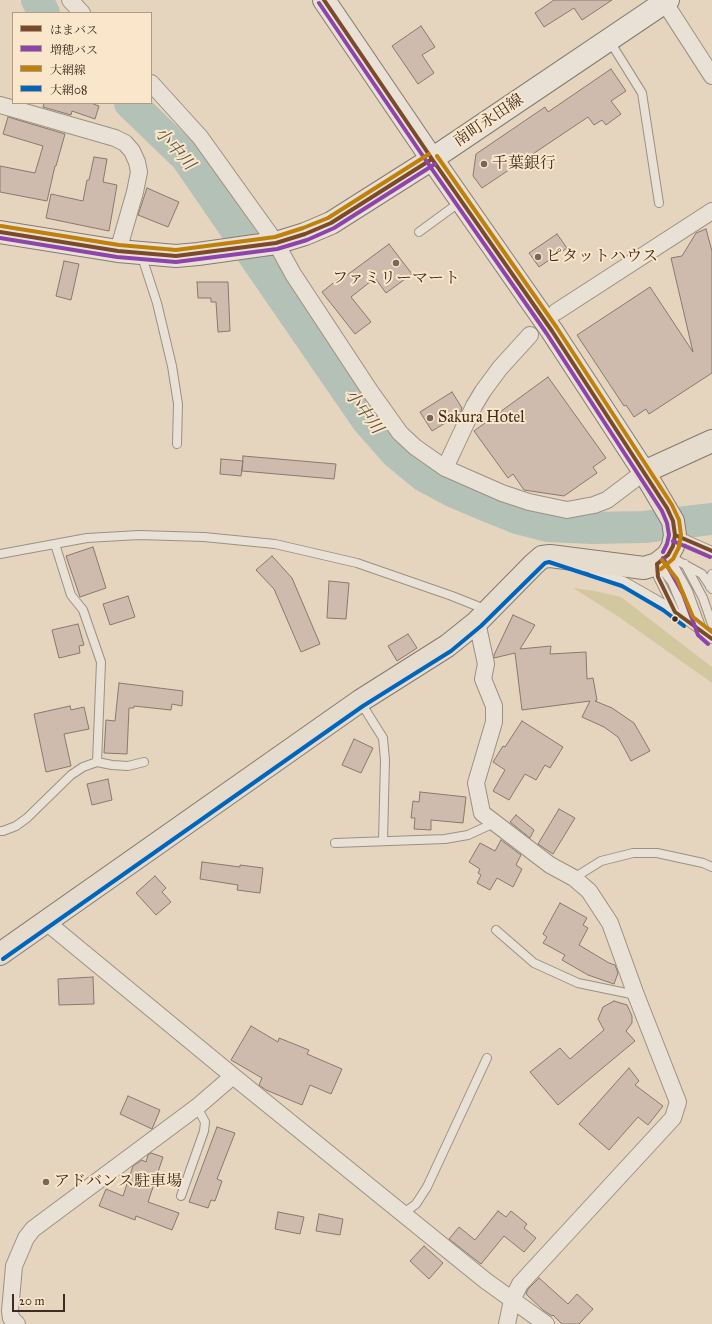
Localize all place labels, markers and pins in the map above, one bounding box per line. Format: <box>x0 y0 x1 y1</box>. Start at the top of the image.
place label: 千葉銀行 <box>492 154 556 174</box>
marker: 千葉銀行 <box>479 159 489 169</box>
place label: ピタットハウス <box>546 247 658 267</box>
marker: ピタットハウス <box>533 252 543 262</box>
marker: ファミリーマート <box>391 258 401 268</box>
place label: ファミリーマート <box>332 269 460 289</box>
place label: Sakura Hotel <box>438 408 525 428</box>
marker: Sakura Hotel <box>425 413 435 423</box>
unlabelled marker <box>670 614 680 624</box>
place label: アドバンス駐車場 <box>54 1172 182 1192</box>
marker: アドバンス駐車場 <box>41 1177 51 1187</box>

